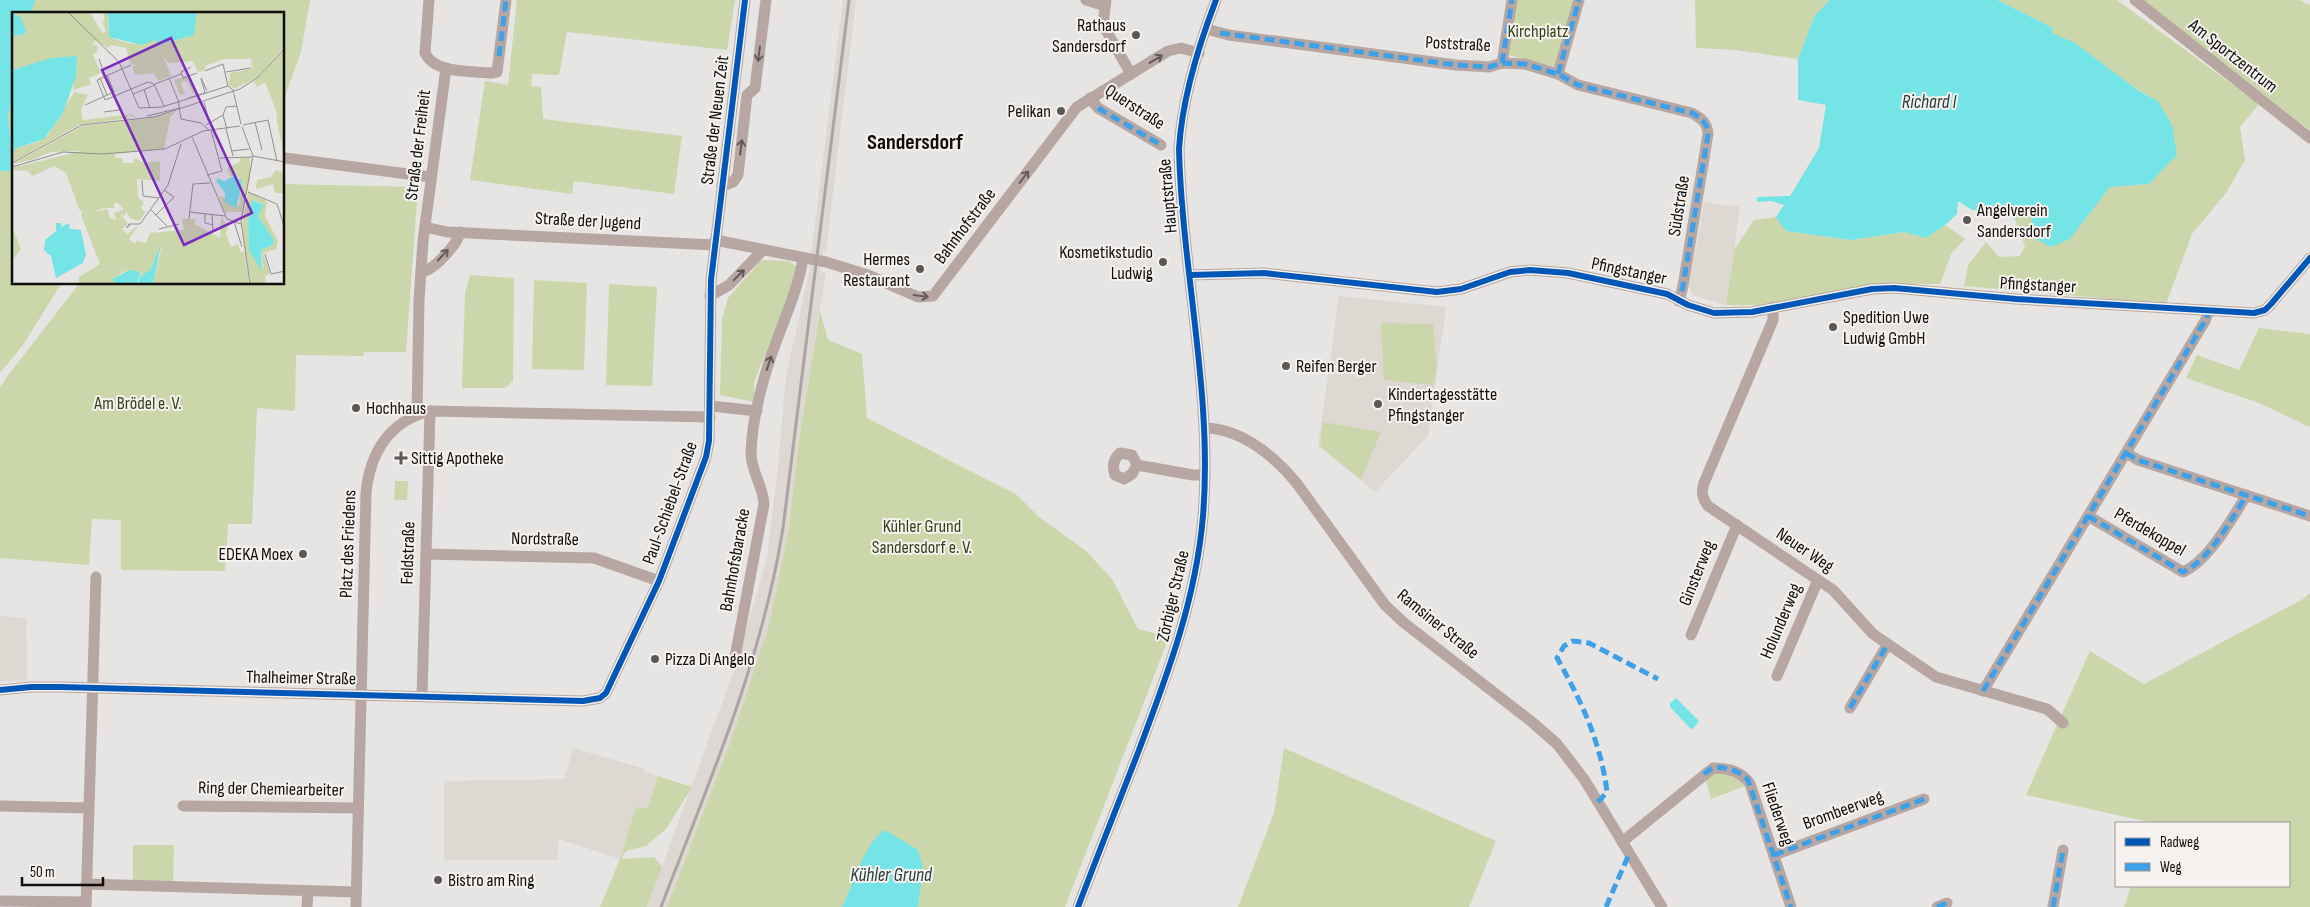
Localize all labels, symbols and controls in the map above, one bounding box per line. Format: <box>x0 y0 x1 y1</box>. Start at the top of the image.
inset map <box>12 12 285 285</box>
street label: Am Sportzentrum <box>2184 14 2282 97</box>
place label: Rathaus Sandersdorf <box>1052 15 1127 57</box>
park label: Kirchplatz <box>1507 21 1569 42</box>
marker: Rathaus Sandersdorf <box>1130 29 1142 41</box>
street label: Poststraße <box>1425 32 1491 56</box>
one-way arrow <box>754 46 764 62</box>
one-way arrow <box>1148 53 1162 63</box>
street label: Straße der Neuen Zeit <box>697 54 733 186</box>
street label: Querstraße <box>1101 80 1169 134</box>
street label: Straße der Freiheit <box>401 88 435 202</box>
water label: Richard I <box>1902 91 1957 114</box>
place label: Pelikan <box>1008 101 1051 122</box>
marker: Pelikan <box>1055 105 1067 117</box>
district label: Sandersdorf <box>867 129 964 156</box>
one-way arrow <box>736 139 746 155</box>
street label: Hauptstraße <box>1154 158 1182 234</box>
one-way arrow <box>1019 170 1029 184</box>
street label: Südstraße <box>1664 174 1694 238</box>
street label: Bahnhofstraße <box>930 184 1000 268</box>
place label: Angelverein Sandersdorf <box>1976 200 2052 242</box>
street label: Straße der Jugend <box>534 208 642 234</box>
marker: Angelverein Sandersdorf <box>1961 214 1973 226</box>
place label: Kosmetikstudio Ludwig <box>1059 242 1153 284</box>
one-way arrow <box>438 249 449 262</box>
place label: Hermes Restaurant <box>843 249 911 291</box>
street label: Pfingstanger <box>1589 253 1669 289</box>
marker: Kosmetikstudio Ludwig <box>1157 256 1169 268</box>
marker: Hermes Restaurant <box>914 263 926 275</box>
one-way arrow <box>732 270 744 282</box>
street label: Pfingstanger <box>1999 273 2077 297</box>
one-way arrow <box>913 292 929 301</box>
place label: Spedition Uwe Ludwig GmbH <box>1843 307 1929 349</box>
marker: Spedition Uwe Ludwig GmbH <box>1827 321 1839 333</box>
one-way arrow <box>764 356 774 372</box>
place label: Reifen Berger <box>1296 356 1377 377</box>
marker: Reifen Berger <box>1280 360 1292 372</box>
place label: Kindertagesstätte Pfingstanger <box>1388 384 1497 426</box>
park label: Am Brödel e. V. <box>93 393 182 414</box>
place label: Hochhaus <box>366 398 426 419</box>
marker: Kindertagesstätte Pfingstanger <box>1372 398 1384 410</box>
marker: Hochhaus <box>350 402 362 414</box>
street label: Paul-Schiebel-Straße <box>638 439 702 567</box>
place label: Sittig Apotheke <box>411 448 504 469</box>
marker: Sittig Apotheke <box>395 452 407 464</box>
street label: Platz des Friedens <box>336 489 360 599</box>
street label: Pferdekoppel <box>2111 503 2189 561</box>
street label: Bahnhofsbaracke <box>716 507 754 613</box>
park label: Kühler Grund Sandersdorf e. V. <box>872 516 972 558</box>
street label: Feldstraße <box>396 521 420 585</box>
street label: Neuer Weg <box>1772 523 1838 577</box>
street label: Nordstraße <box>511 528 579 550</box>
street label: Ginsterweg <box>1674 537 1720 609</box>
place label: EDEKA Moex <box>219 544 293 565</box>
marker: EDEKA Moex <box>297 548 309 560</box>
street label: Zörbiger Straße <box>1152 548 1194 644</box>
street label: Holunderweg <box>1756 580 1806 662</box>
street label: Ramsiner Straße <box>1393 585 1483 663</box>
place label: Pizza Di Angelo <box>665 649 755 670</box>
marker: Pizza Di Angelo <box>649 653 661 665</box>
street label: Thalheimer Straße <box>246 667 356 689</box>
street label: Ring der Chemiearbeiter <box>198 777 344 801</box>
street label: Fliederweg <box>1757 779 1799 849</box>
street label: Brombeerweg <box>1800 786 1886 834</box>
legend <box>2115 822 2290 887</box>
text: Radweg <box>2160 833 2199 852</box>
scale bar <box>22 854 104 886</box>
text: Weg <box>2160 858 2182 877</box>
text: 50 m <box>30 863 55 882</box>
water label: Kühler Grund <box>850 864 933 887</box>
place label: Bistro am Ring <box>448 870 534 891</box>
marker: Bistro am Ring <box>432 874 444 886</box>

